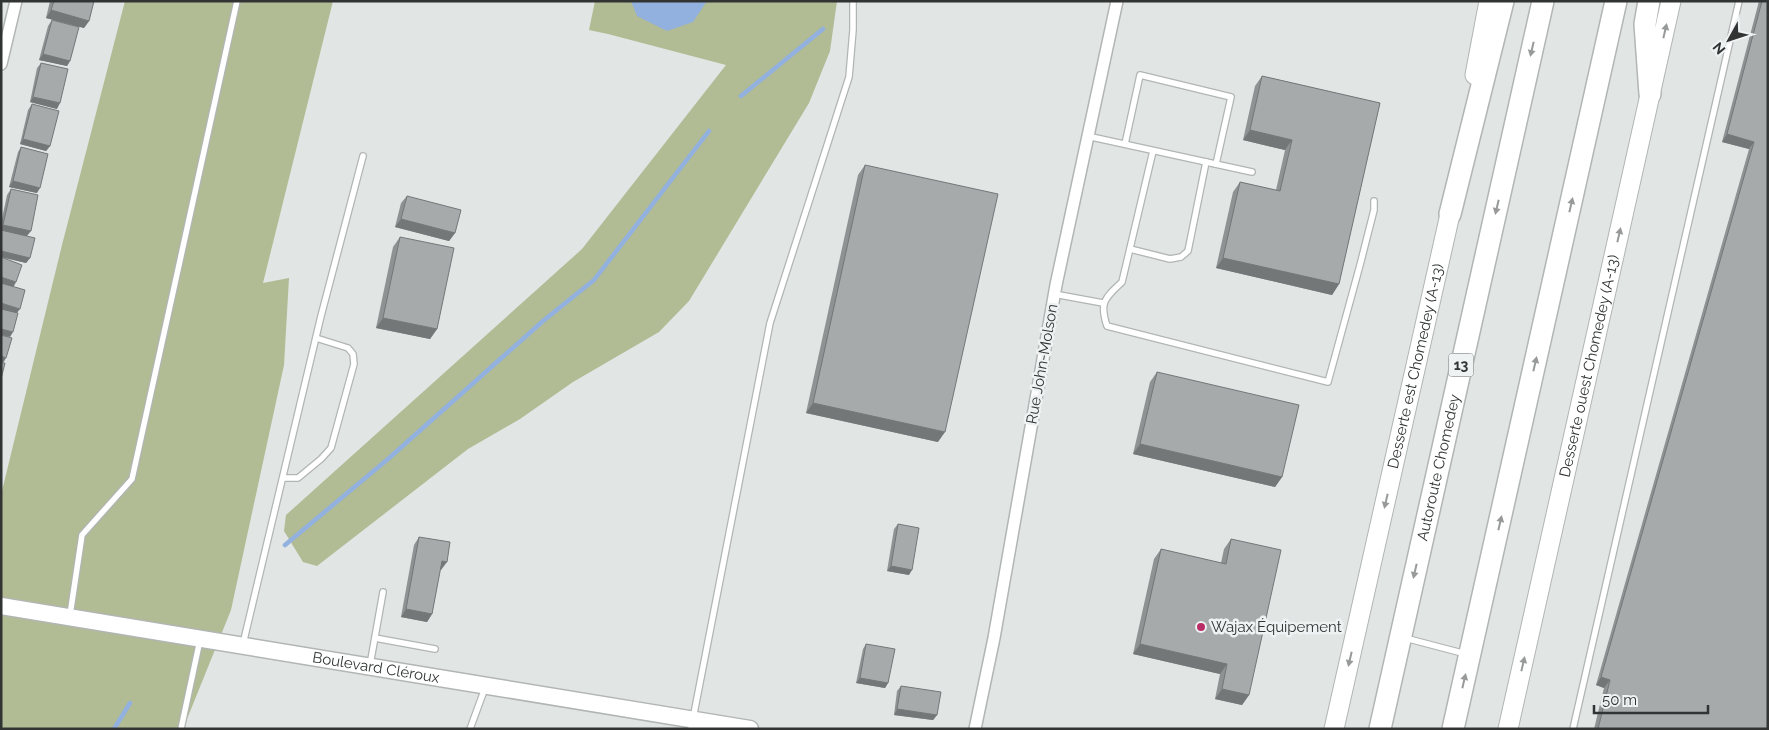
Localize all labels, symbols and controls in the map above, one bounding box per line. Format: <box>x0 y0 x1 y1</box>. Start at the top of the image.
north arrow <box>1704 15 1754 65</box>
one-way arrow <box>1661 23 1669 38</box>
text: N <box>1709 39 1729 58</box>
one-way arrow <box>1528 41 1536 56</box>
one-way arrow <box>1567 198 1575 213</box>
one-way arrow <box>1493 200 1501 215</box>
one-way arrow <box>1615 228 1623 243</box>
street label: Desserte ouest Chomedey (A-13) <box>1556 253 1623 479</box>
street label: Desserte est Chomedey (A-13) <box>1384 262 1448 470</box>
street label: Rue John-Molson <box>1023 303 1061 425</box>
road number: 13 <box>1448 354 1474 376</box>
one-way arrow <box>1531 357 1539 372</box>
street label: Autoroute Chomedey <box>1413 392 1464 543</box>
one-way arrow <box>1382 493 1390 508</box>
one-way arrow <box>1496 514 1504 530</box>
one-way arrow <box>1411 563 1419 578</box>
place label: Wajax Équipement <box>1211 618 1342 636</box>
marker: Wajax Équipement <box>1195 621 1207 633</box>
street label: Boulevard Cléroux <box>311 648 441 687</box>
one-way arrow <box>1346 652 1354 667</box>
one-way arrow <box>1519 657 1527 672</box>
one-way arrow <box>1460 674 1468 689</box>
scale bar <box>1594 682 1708 714</box>
text: 50 m <box>1602 691 1637 709</box>

